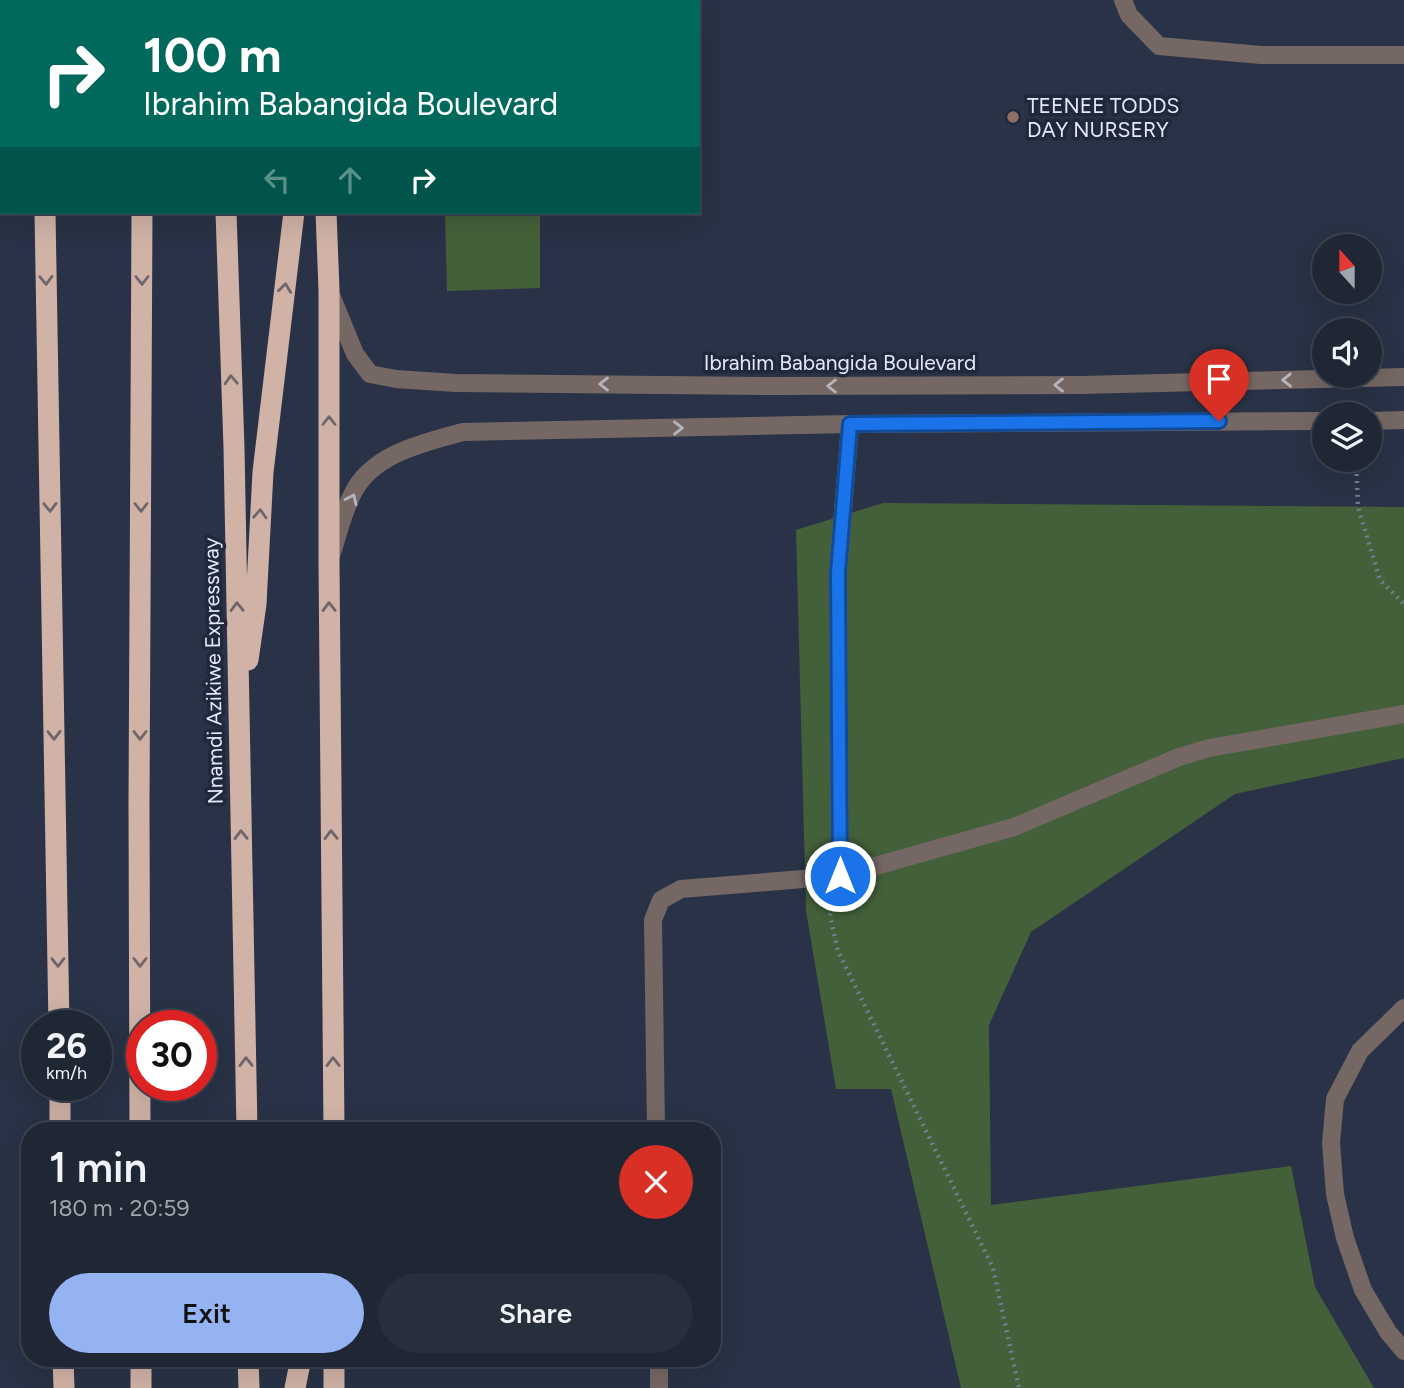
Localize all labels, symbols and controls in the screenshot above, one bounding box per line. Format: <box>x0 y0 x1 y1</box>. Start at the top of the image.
text: 100 m <box>143 25 282 84</box>
icon: right <box>28 28 119 119</box>
text: Ibrahim Babangida Boulevard <box>143 85 558 123</box>
place label: TEENEE TODDS DAY NURSERY <box>1027 93 1179 142</box>
marker: TEENEE TODDS DAY NURSERY <box>1005 109 1021 125</box>
icon: left <box>258 161 296 199</box>
icon: ahead <box>331 161 369 199</box>
icon: right <box>404 161 442 199</box>
north arrow <box>1312 234 1382 304</box>
map controls <box>1312 234 1382 472</box>
one-way arrow <box>38 275 54 286</box>
one-way arrow <box>134 275 150 286</box>
one-way arrow <box>277 282 292 294</box>
button: sound <box>1312 318 1382 388</box>
pin <box>1189 349 1249 421</box>
street label: Ibrahim Babangida Boulevard <box>704 350 976 375</box>
icon: arrive <box>1200 360 1238 398</box>
one-way arrow <box>1281 373 1292 388</box>
one-way arrow <box>224 374 239 385</box>
one-way arrow <box>599 377 610 392</box>
one-way arrow <box>1054 377 1064 393</box>
one-way arrow <box>826 378 837 394</box>
button: layers <box>1312 402 1382 472</box>
one-way arrow <box>321 415 337 426</box>
one-way arrow <box>673 420 684 435</box>
one-way arrow <box>344 494 358 506</box>
one-way arrow <box>42 503 58 513</box>
one-way arrow <box>133 503 149 513</box>
one-way arrow <box>253 509 268 520</box>
street label: Nnamdi Azikiwe Expressway <box>198 537 228 805</box>
one-way arrow <box>229 602 244 613</box>
one-way arrow <box>321 602 337 612</box>
one-way arrow <box>46 730 62 741</box>
one-way arrow <box>132 730 148 741</box>
one-way arrow <box>233 829 249 840</box>
one-way arrow <box>323 829 339 840</box>
position arrow <box>803 839 877 913</box>
one-way arrow <box>50 958 66 968</box>
one-way arrow <box>132 958 148 968</box>
speed limit sign: 30 <box>126 1010 217 1101</box>
text: 26 <box>46 1025 87 1067</box>
one-way arrow <box>238 1057 253 1068</box>
one-way arrow <box>325 1057 341 1067</box>
text: km/h <box>46 1062 87 1084</box>
text: 1 min <box>49 1142 147 1193</box>
button: close <box>619 1145 693 1219</box>
text: 180 m · 20:59 <box>49 1194 189 1222</box>
button: Exit <box>49 1273 364 1353</box>
button: Share <box>378 1273 693 1353</box>

